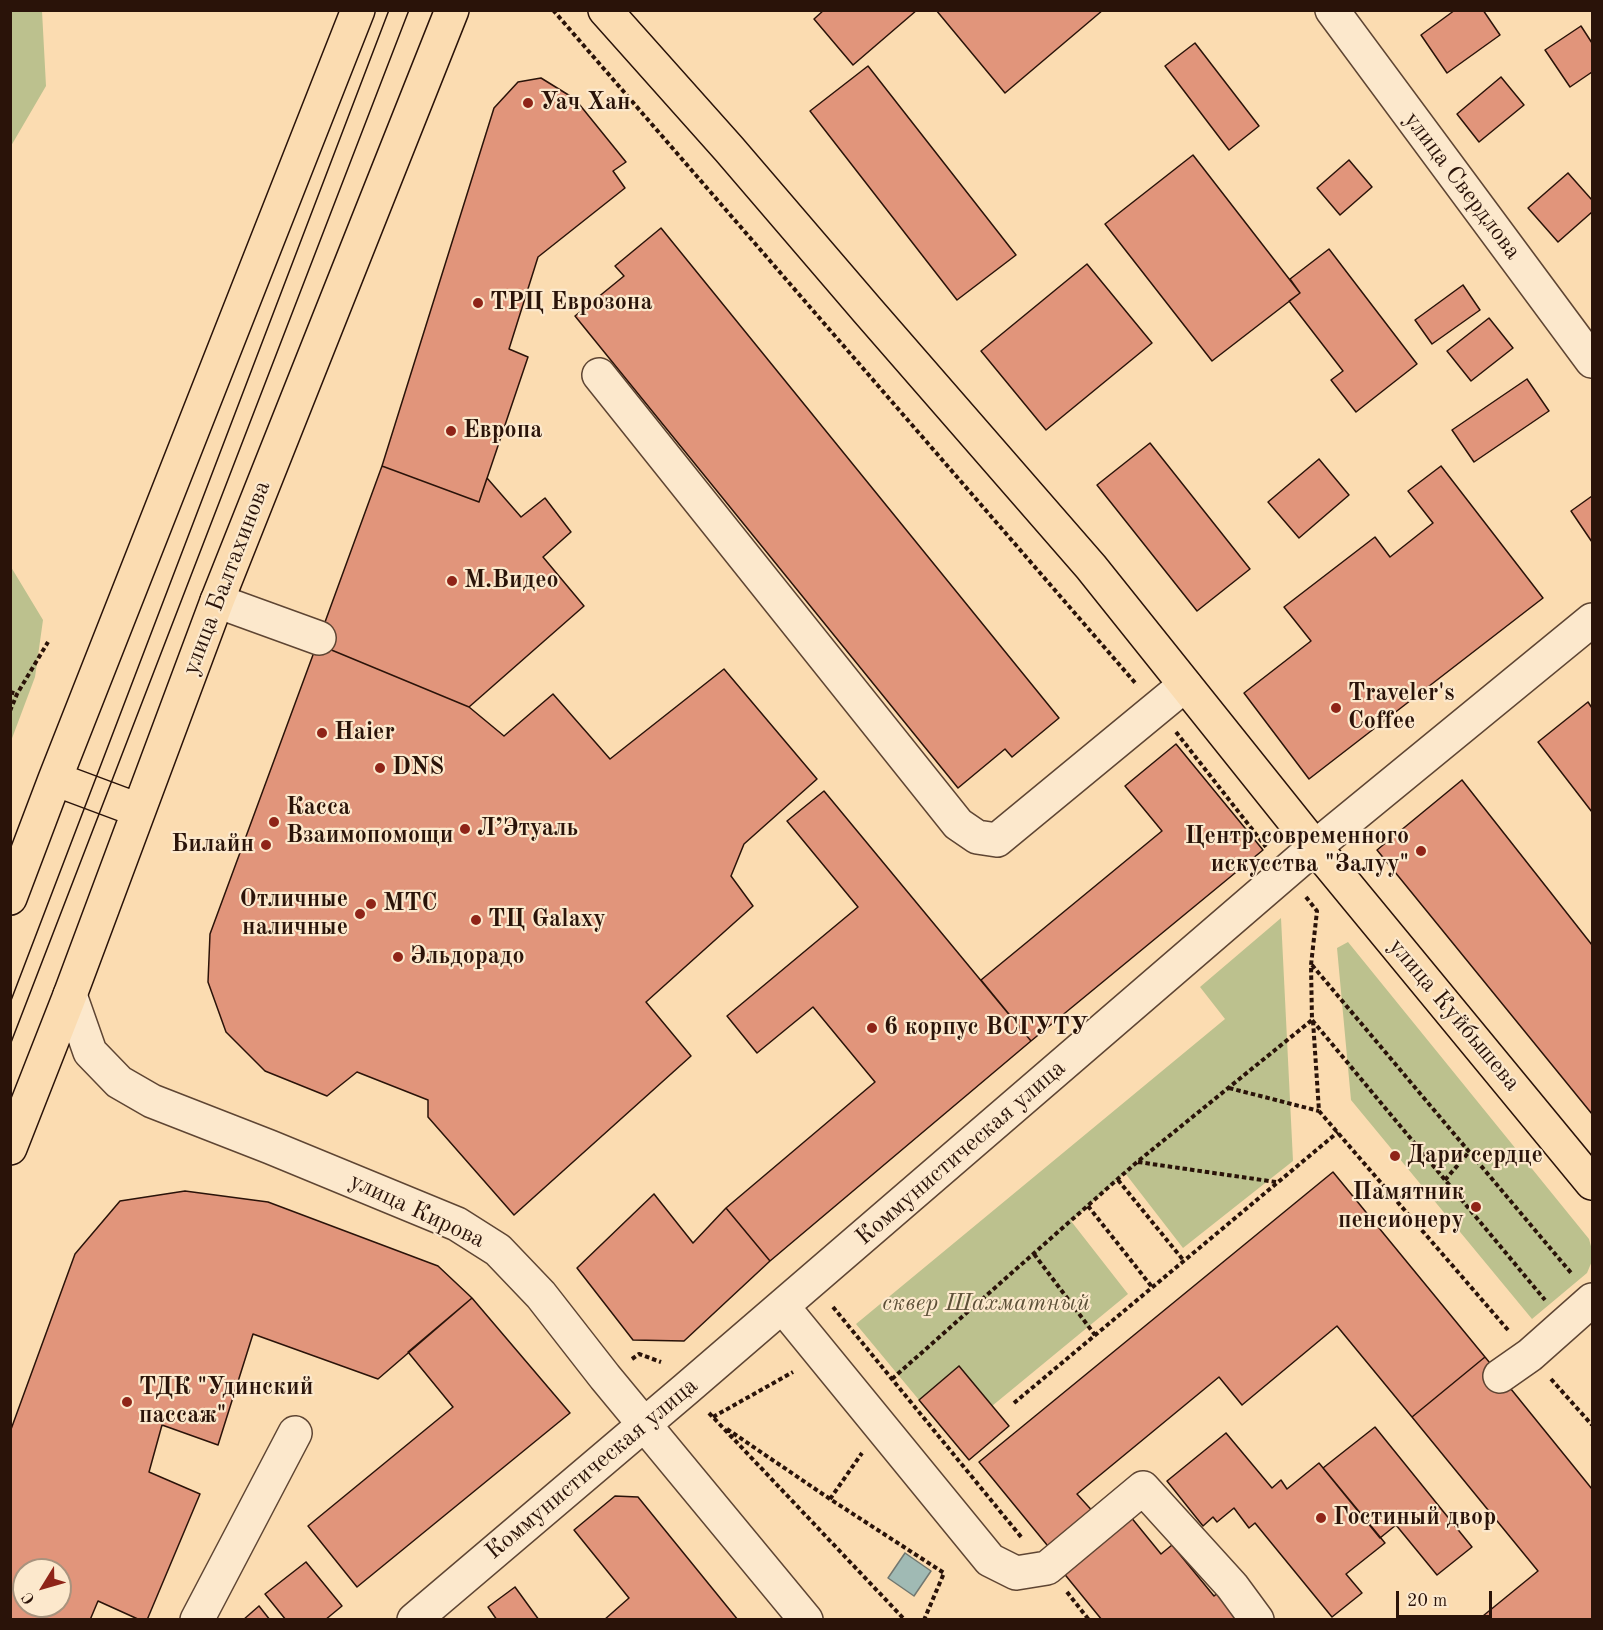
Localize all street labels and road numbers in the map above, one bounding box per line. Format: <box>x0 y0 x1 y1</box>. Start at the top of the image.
street label: улица Свердлова <box>1397 106 1527 266</box>
street label: улица Балтахинова <box>177 477 277 679</box>
street label: улица Куйбышева <box>1382 933 1526 1097</box>
street label: Коммунистическая улица <box>850 1054 1072 1252</box>
street label: улица Кирова <box>345 1167 489 1255</box>
street label: Коммунистическая улица <box>480 1372 704 1566</box>

